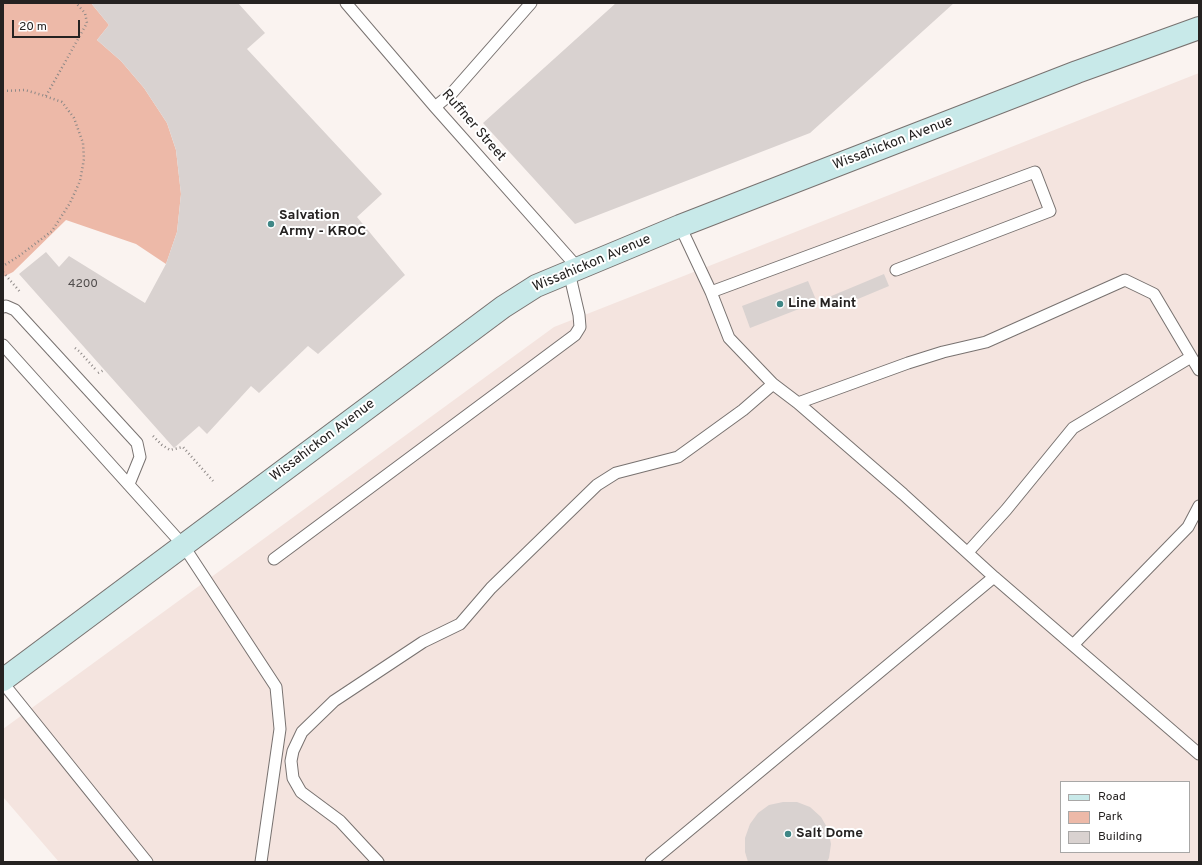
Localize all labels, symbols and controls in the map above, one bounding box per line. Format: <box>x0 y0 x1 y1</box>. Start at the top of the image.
scale bar <box>14 12 82 38</box>
text: 20 m <box>19 19 47 35</box>
street label: Ruffner Street <box>437 87 509 165</box>
street label: Wissahickon Avenue <box>831 113 955 175</box>
place label: Salvation Army - KROC <box>279 208 366 240</box>
marker: Salvation Army - KROC <box>266 219 276 229</box>
street label: Wissahickon Avenue <box>530 231 654 297</box>
house number: 4200 <box>68 278 98 292</box>
place label: Line Maint <box>788 296 856 312</box>
marker: Line Maint <box>775 299 785 309</box>
street label: Wissahickon Avenue <box>267 396 379 486</box>
legend <box>1060 781 1190 853</box>
text: Road <box>1098 789 1126 805</box>
text: Park <box>1098 809 1123 825</box>
place label: Salt Dome <box>796 826 863 842</box>
marker: Salt Dome <box>783 829 793 839</box>
text: Building <box>1098 829 1142 845</box>

